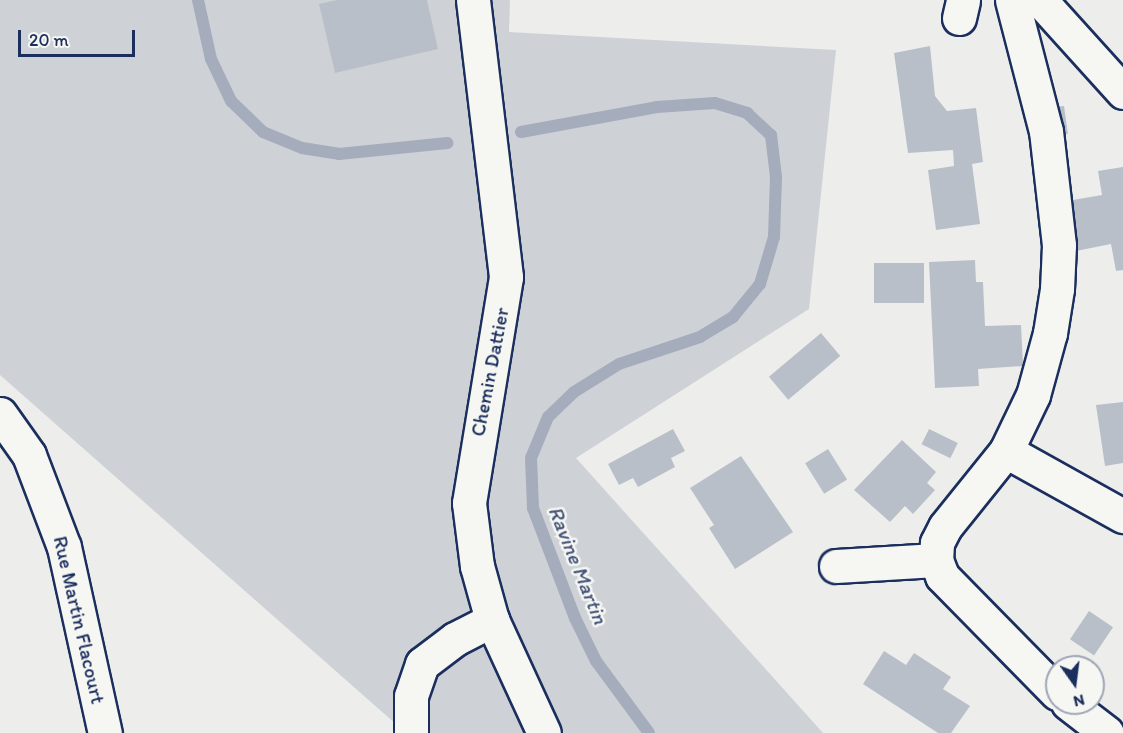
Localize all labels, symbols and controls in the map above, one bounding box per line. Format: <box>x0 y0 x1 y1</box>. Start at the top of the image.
scale bar <box>21 18 138 56</box>
text: 20 m <box>29 29 69 51</box>
street label: Chemin Dattier <box>466 306 514 438</box>
water label: Ravine Martin <box>543 502 613 628</box>
street label: Rue Martin Flacourt <box>48 534 110 706</box>
north arrow <box>1045 655 1105 715</box>
text: N <box>1071 690 1087 712</box>

